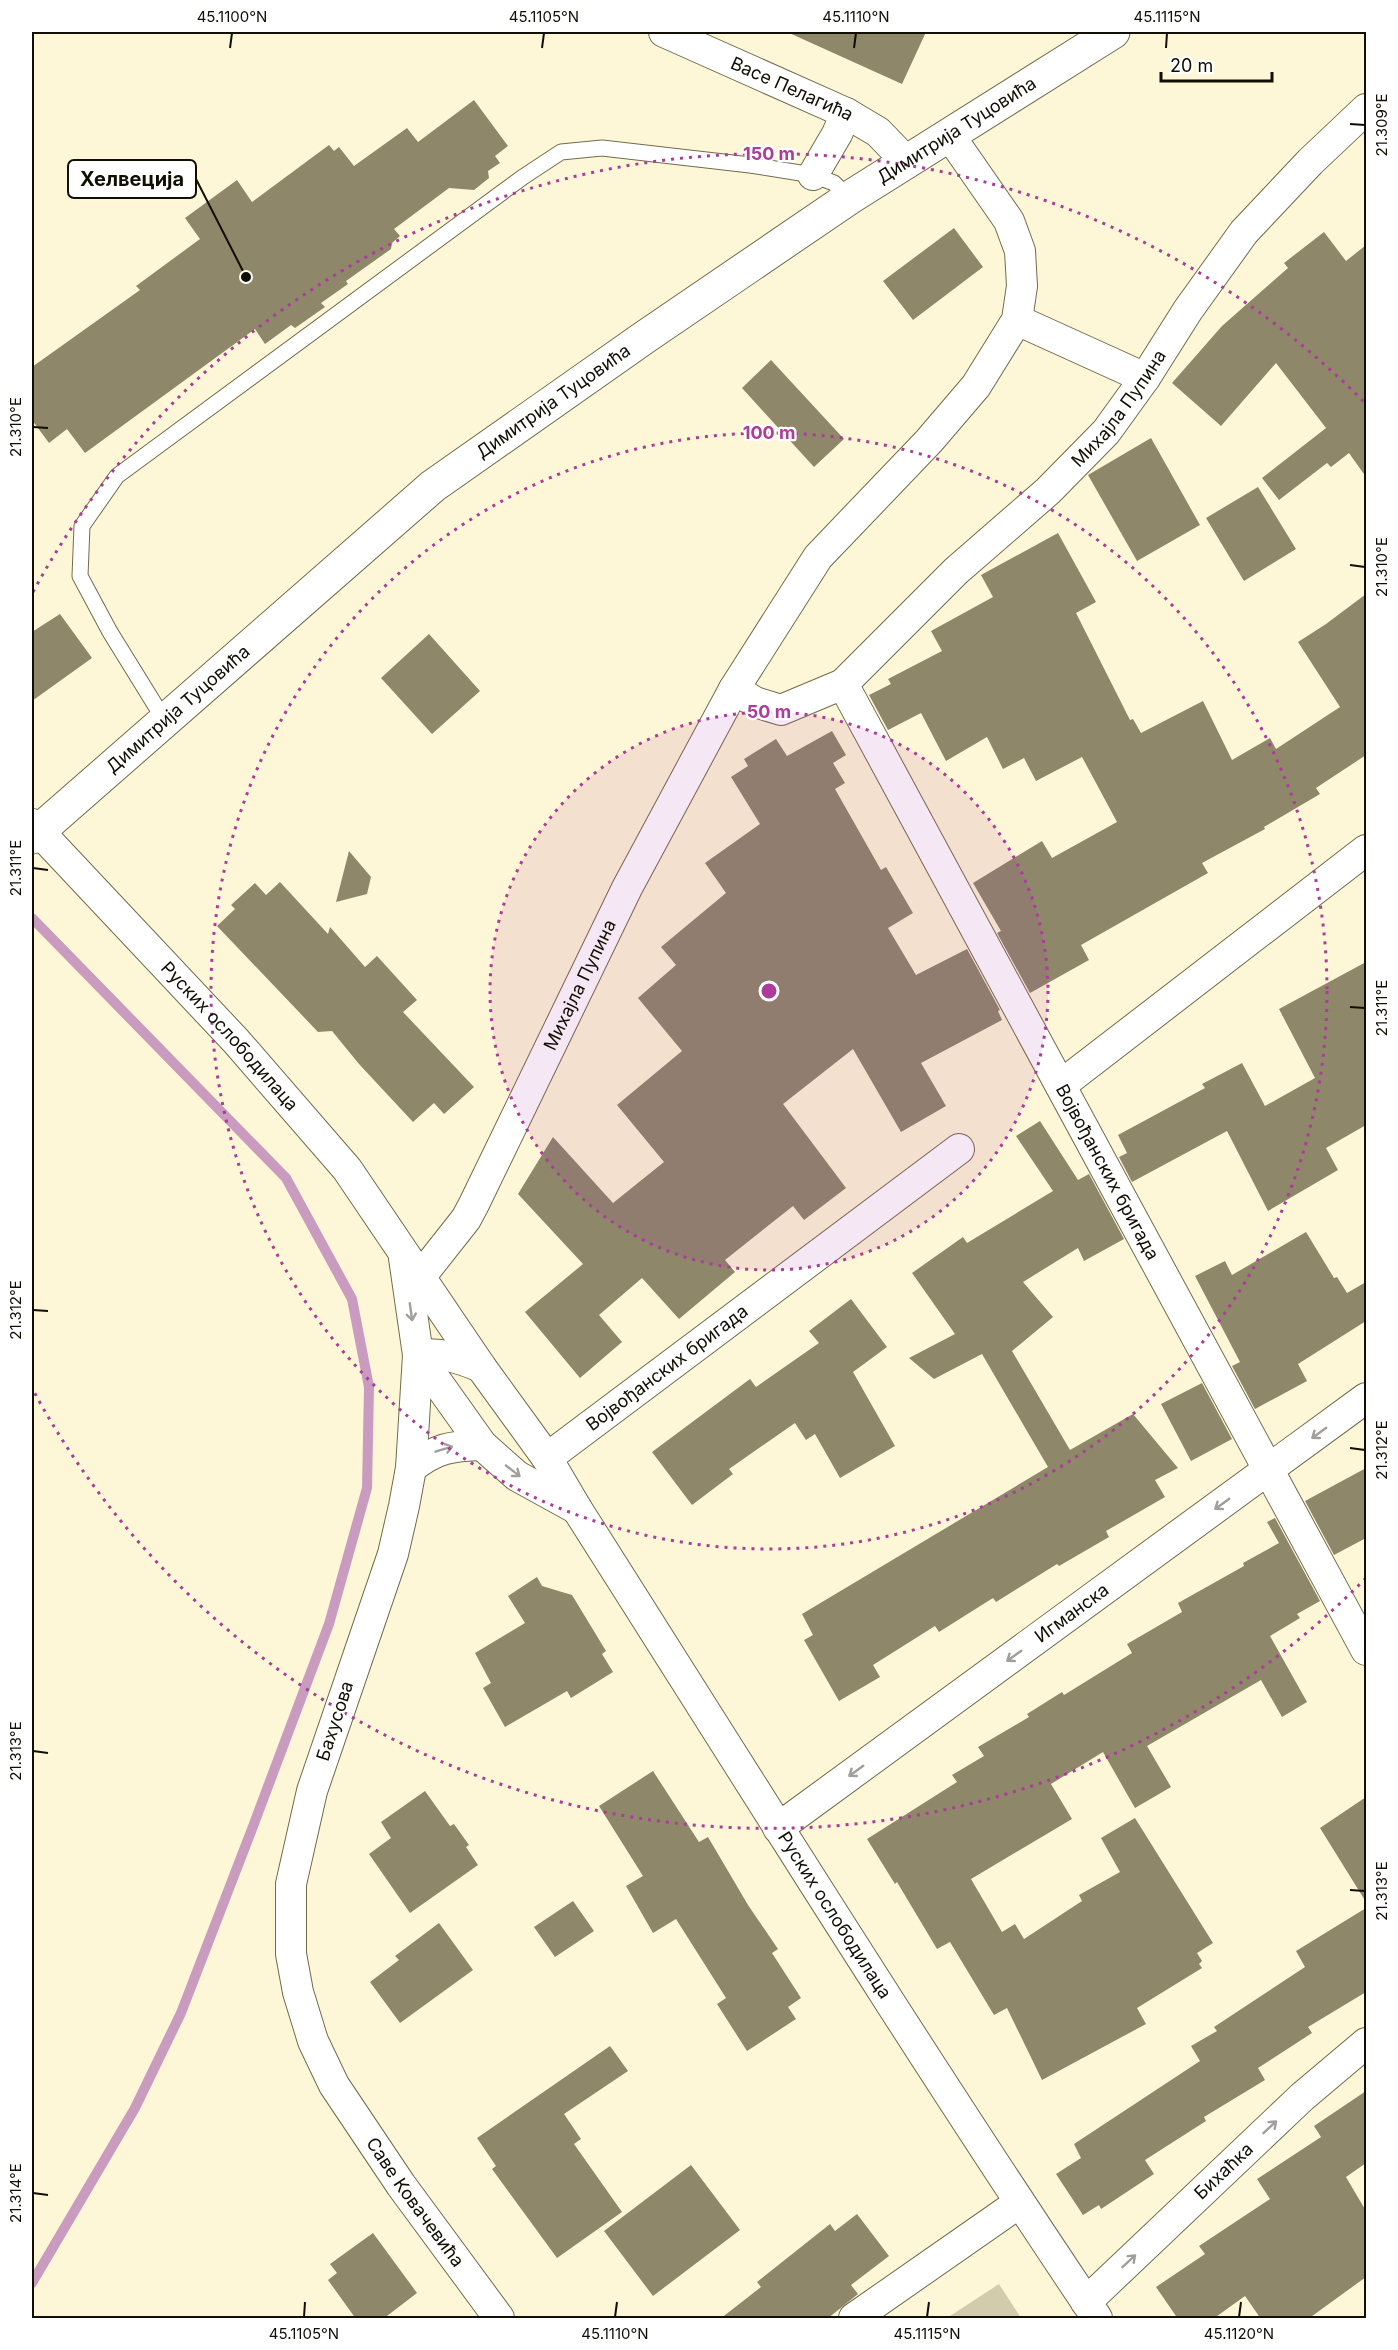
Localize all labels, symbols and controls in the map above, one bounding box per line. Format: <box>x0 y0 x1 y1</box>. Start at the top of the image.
text: 45.1100°N <box>197 7 267 26</box>
text: 45.1105°N <box>509 7 579 26</box>
text: 45.1110°N <box>822 7 890 26</box>
text: 45.1115°N <box>1134 7 1201 26</box>
scale bar <box>1161 45 1272 83</box>
street label: Васе Пелагића <box>728 52 857 125</box>
text: 20 m <box>1170 55 1213 76</box>
street label: Димитрија Туцовића <box>873 72 1040 188</box>
text: 21.309°E <box>1372 93 1391 157</box>
text: 150 m <box>743 143 795 164</box>
callout: Хелвеција <box>68 160 196 198</box>
text: Хелвеција <box>80 167 184 191</box>
street label: Димитрија Туцовића <box>472 340 634 462</box>
street label: Михајла Пупина <box>1067 346 1170 471</box>
text: 21.310°E <box>6 397 25 457</box>
text: 100 m <box>743 422 795 443</box>
text: 21.310°E <box>1372 537 1391 597</box>
street label: Димитрија Туцовића <box>102 640 254 777</box>
text: 50 m <box>747 701 791 722</box>
text: 21.311°E <box>6 840 25 896</box>
street label: Михајла Пупина <box>539 916 620 1053</box>
street label: Руских ослободилаца <box>157 957 303 1115</box>
text: 21.311°E <box>1372 980 1391 1036</box>
centre of rings <box>759 981 779 1001</box>
street label: Војвођанских бригада <box>1052 1080 1164 1263</box>
text: 21.312°E <box>6 1280 25 1340</box>
street label: Војвођанских бригада <box>582 1300 752 1435</box>
one-way arrow <box>406 1301 417 1321</box>
text: 21.312°E <box>1372 1420 1391 1480</box>
one-way arrow <box>1312 1426 1328 1439</box>
one-way arrow <box>434 1443 453 1454</box>
one-way arrow <box>505 1465 521 1478</box>
one-way arrow <box>1215 1498 1231 1510</box>
street label: Игманска <box>1030 1579 1113 1647</box>
one-way arrow <box>1006 1650 1022 1662</box>
street label: Бахусова <box>312 1678 357 1763</box>
text: 21.313°E <box>6 1721 25 1781</box>
one-way arrow <box>849 1765 865 1777</box>
street label: Руских ослободилаца <box>774 1828 896 2002</box>
text: 21.313°E <box>1372 1861 1391 1921</box>
one-way arrow <box>1262 2120 1277 2134</box>
street label: Саве Ковачевића <box>362 2133 469 2271</box>
street label: Бихаћка <box>1190 2138 1257 2204</box>
text: 21.314°E <box>6 2163 25 2223</box>
one-way arrow <box>1121 2254 1136 2269</box>
text: 45.1105°N <box>269 2324 339 2343</box>
text: 45.1110°N <box>581 2324 649 2343</box>
text: 45.1115°N <box>894 2324 961 2343</box>
text: 45.1120°N <box>1204 2324 1274 2343</box>

